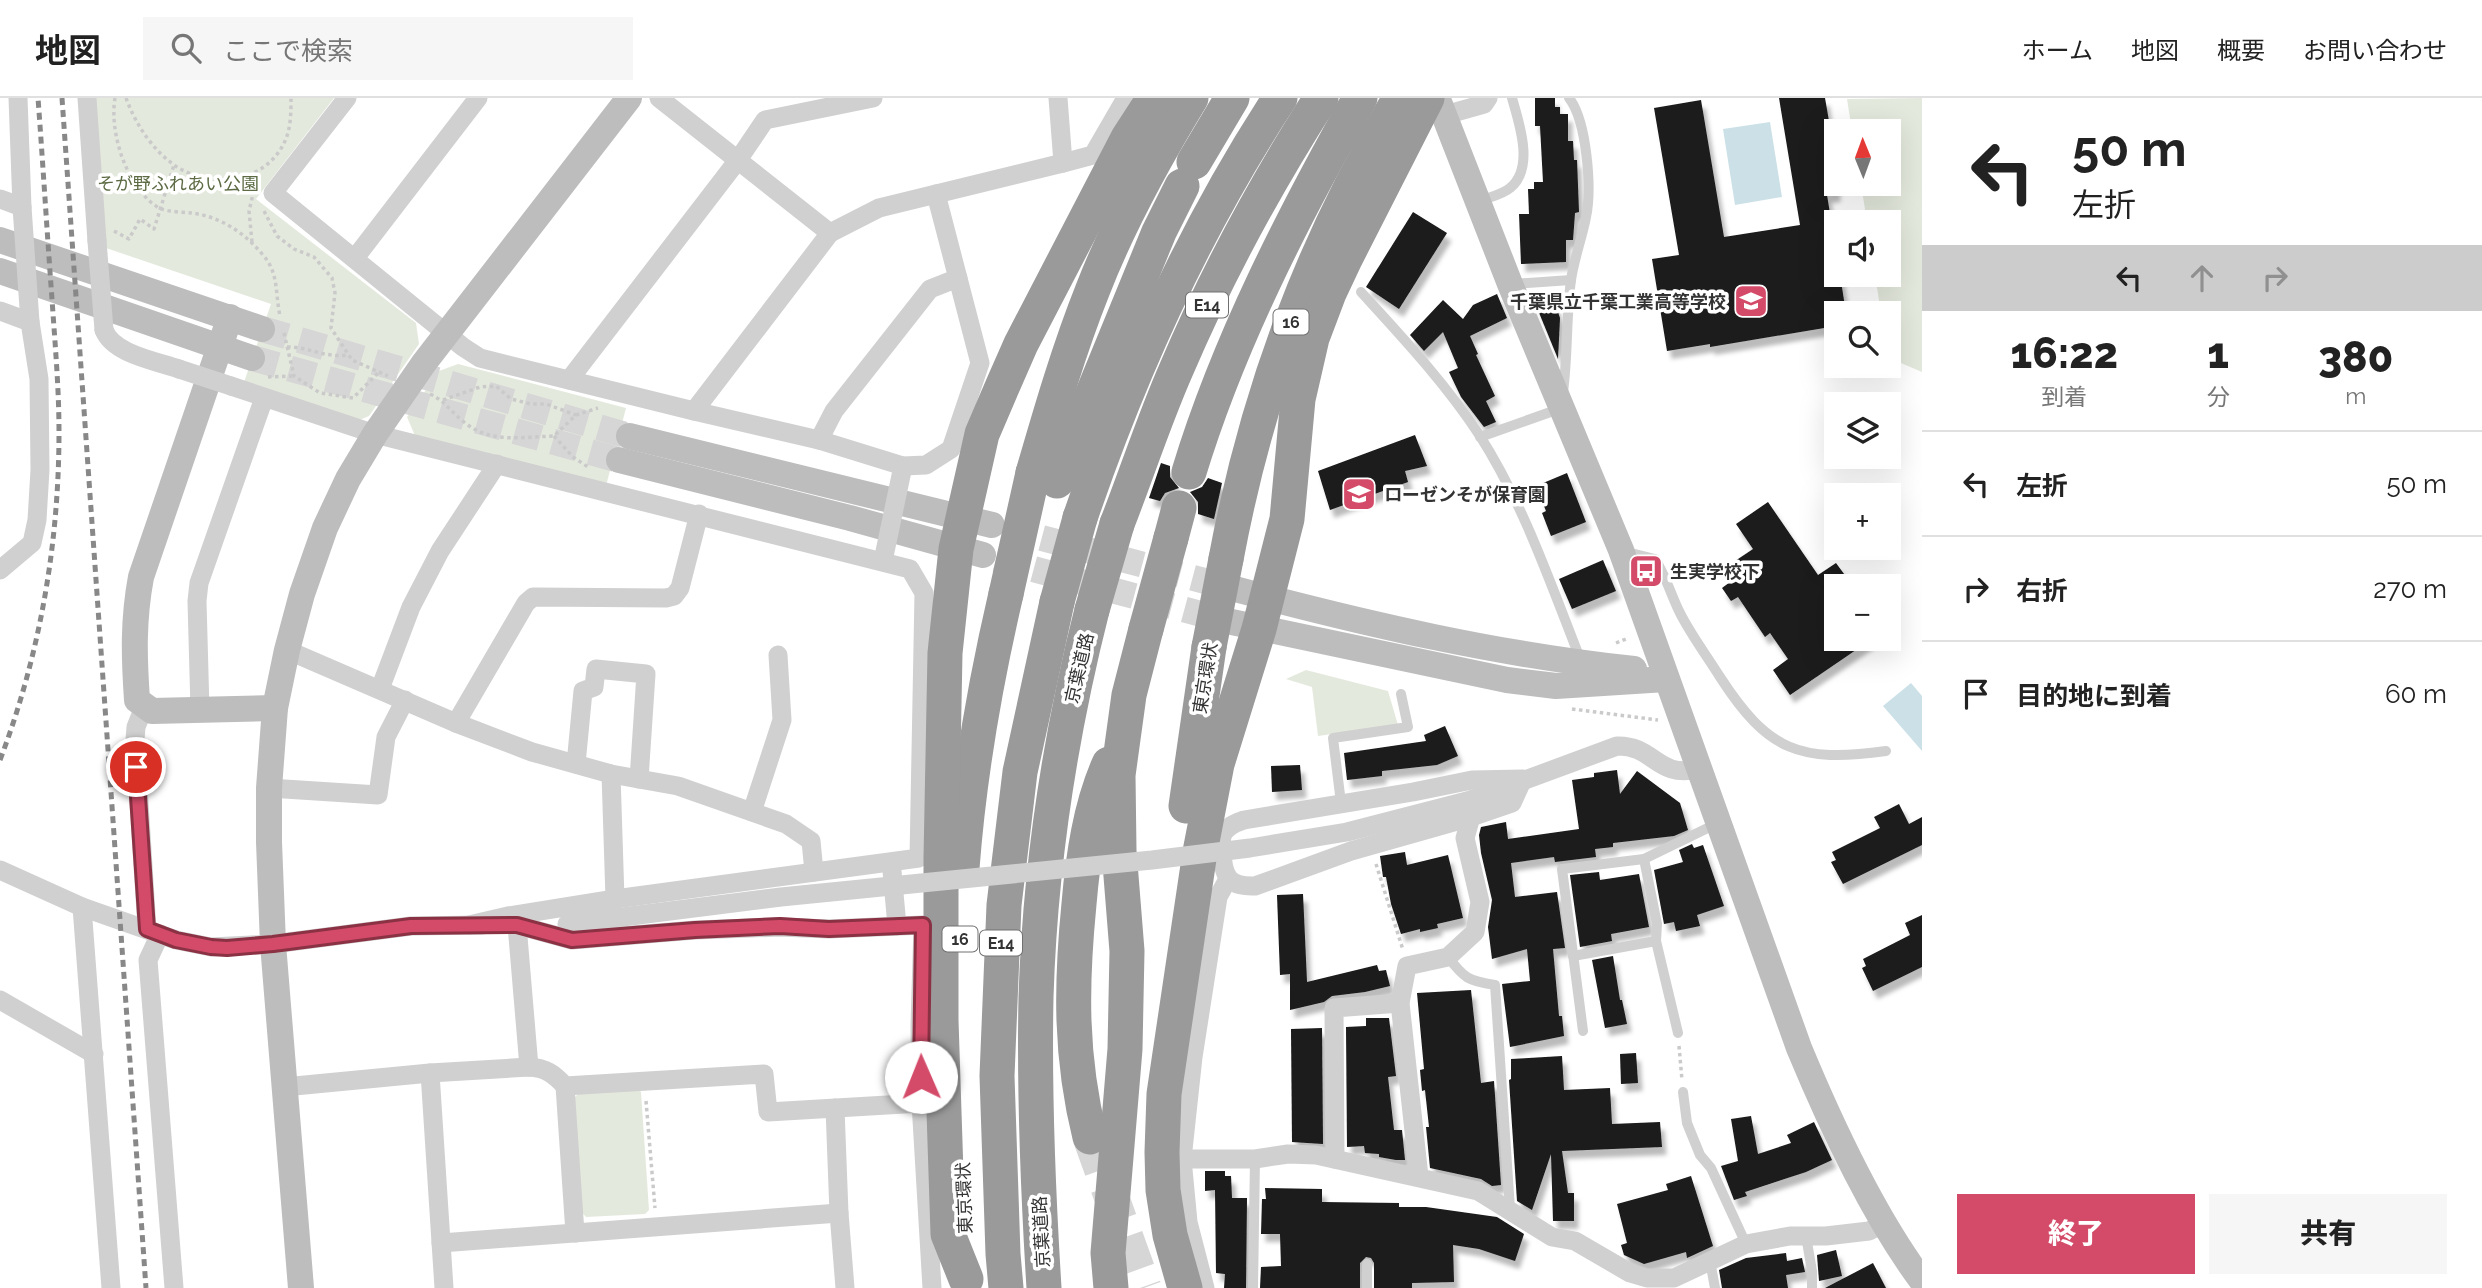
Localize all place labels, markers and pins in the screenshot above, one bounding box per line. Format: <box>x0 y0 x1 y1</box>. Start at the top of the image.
school or university icon: 千葉県立千葉工業高等学校 <box>1732 282 1770 320</box>
place label: 千葉県立千葉工業高等学校 <box>1510 291 1726 312</box>
school or university icon: ローゼンそが保育園 <box>1340 475 1378 513</box>
place label: ローゼンそが保育園 <box>1384 484 1546 505</box>
bus stop icon: 生実学校下 <box>1627 552 1665 590</box>
place label: 生実学校下 <box>1670 561 1760 582</box>
pin <box>106 737 166 797</box>

